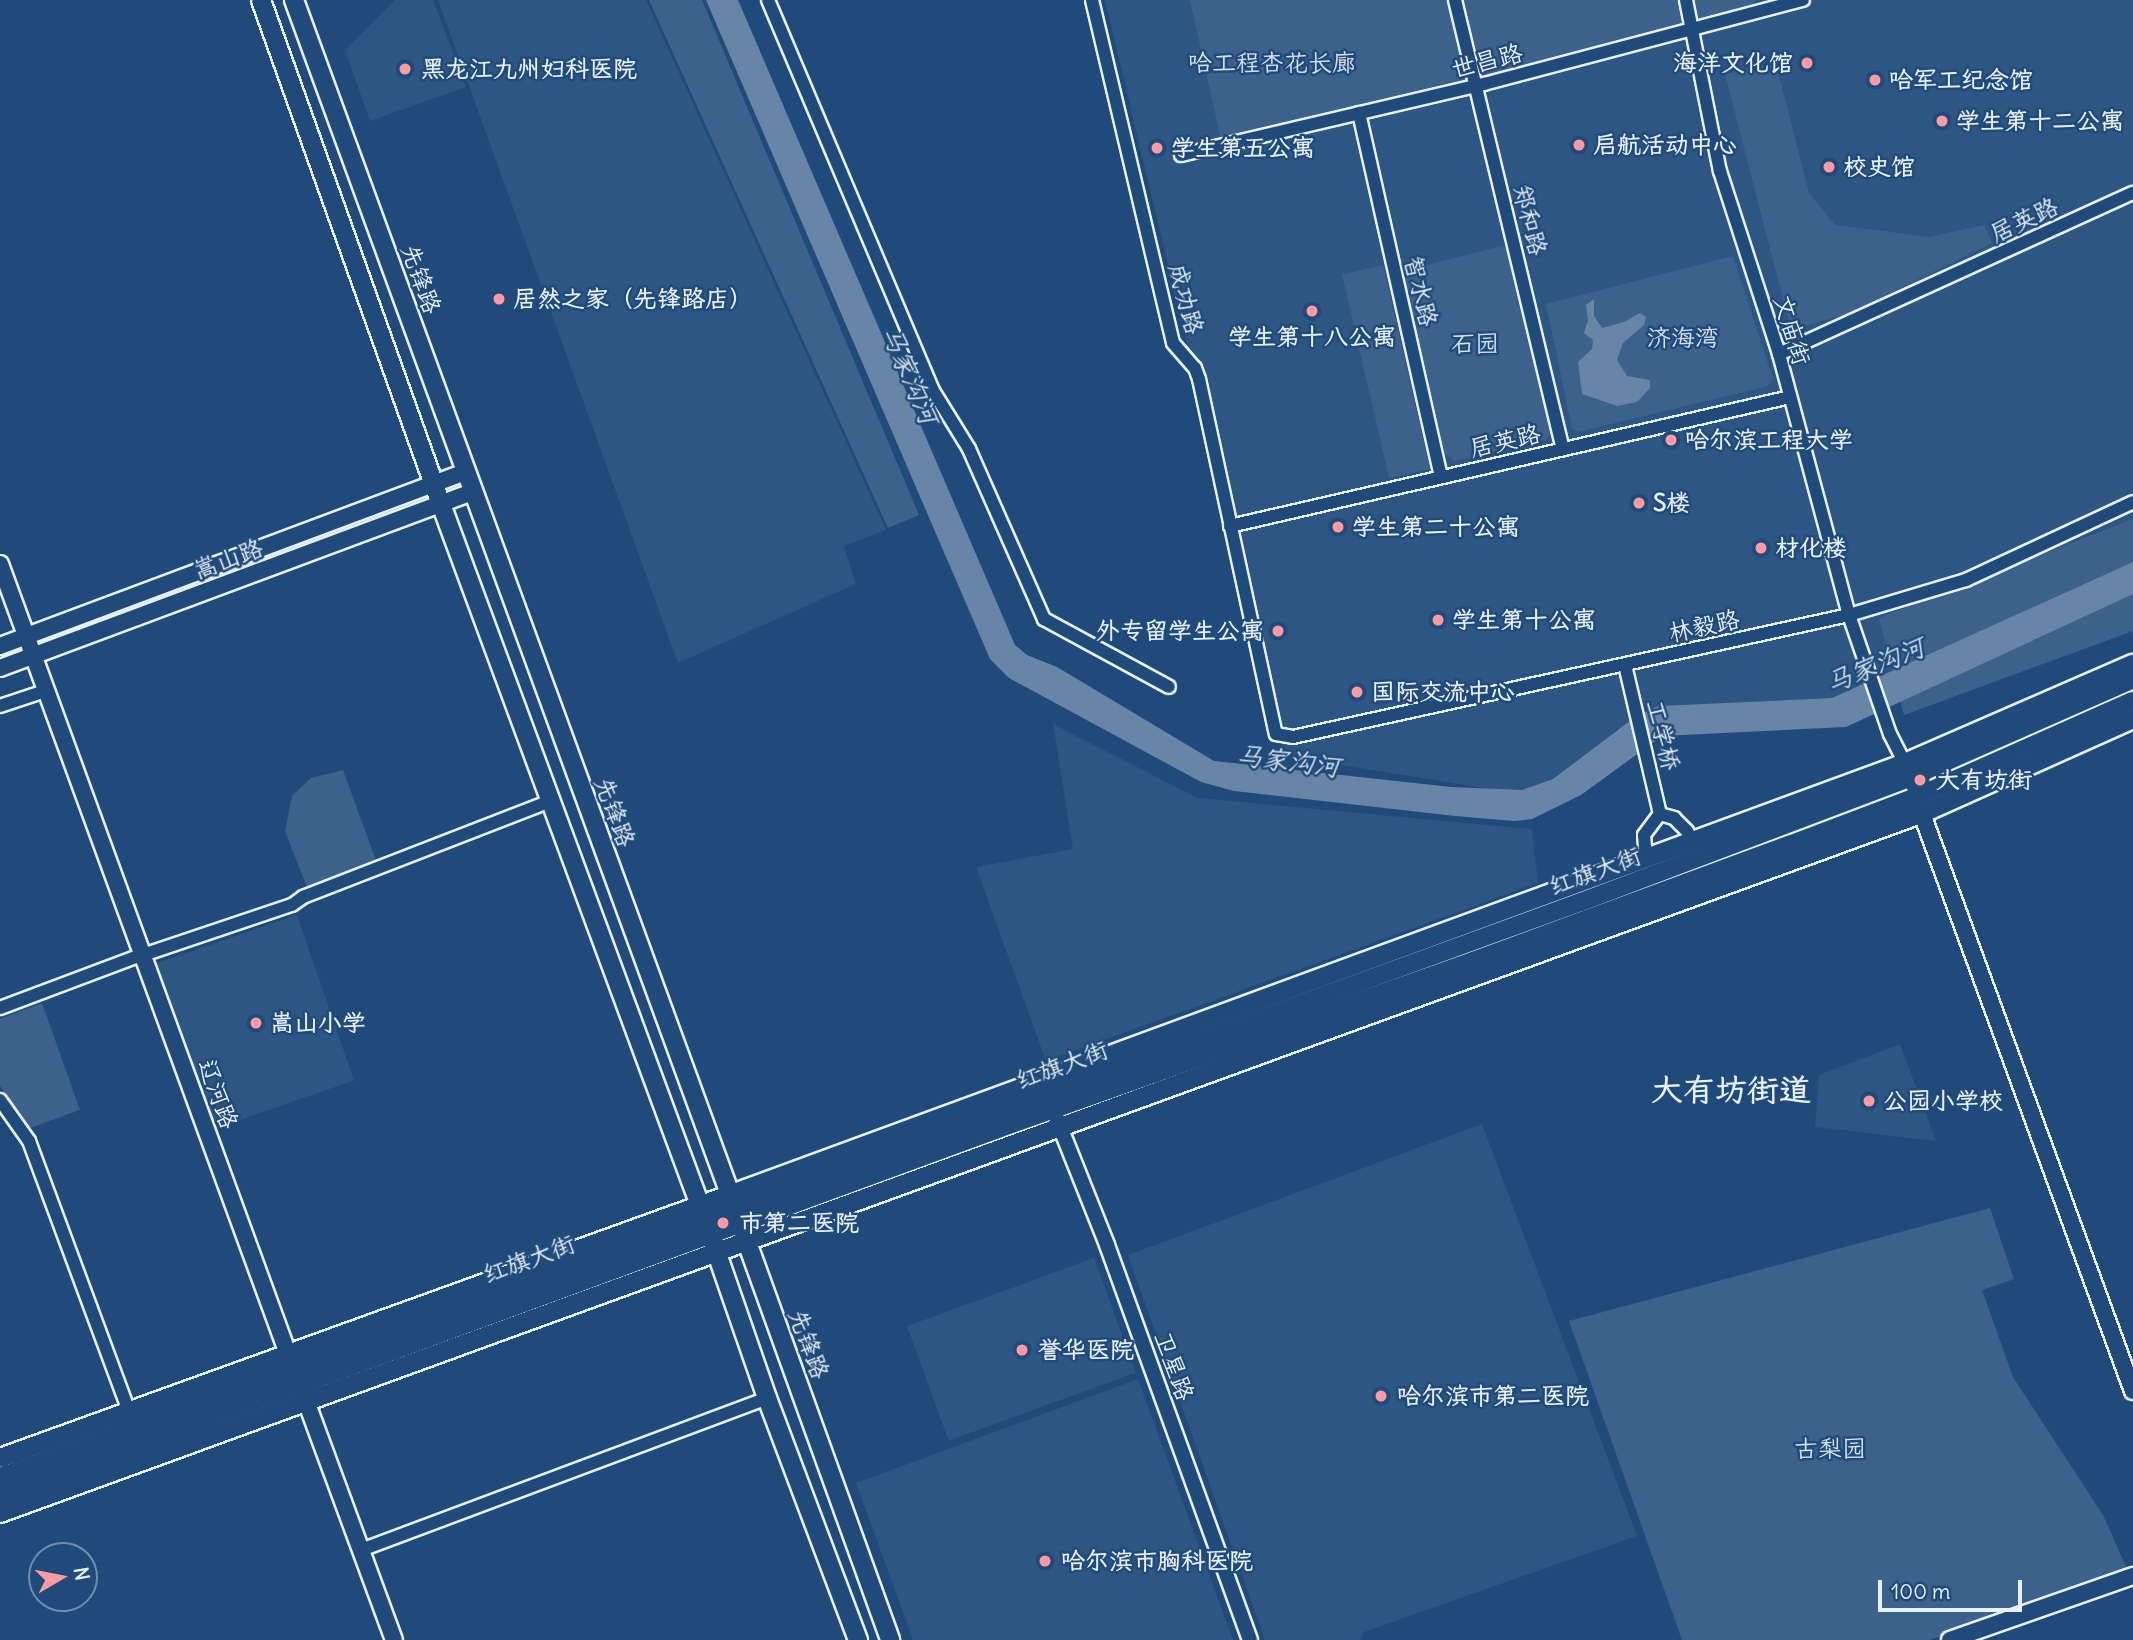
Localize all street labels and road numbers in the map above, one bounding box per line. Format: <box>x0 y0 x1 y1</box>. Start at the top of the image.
street label: 世昌路 <box>1449 38 1525 84</box>
street label: 郑和路 <box>1507 182 1553 258</box>
street label: 居英路 <box>1985 192 2063 248</box>
street label: 先锋路 <box>395 240 447 318</box>
street label: 智水路 <box>1399 253 1443 329</box>
street label: 成功路 <box>1163 260 1209 338</box>
street label: 文庙街 <box>1768 291 1816 369</box>
street label: 居英路 <box>1467 419 1543 463</box>
street label: 嵩山路 <box>189 533 267 585</box>
street label: 林毅路 <box>1666 604 1742 648</box>
street label: 工学桥 <box>1640 697 1686 773</box>
street label: 先锋路 <box>589 773 641 851</box>
street label: 红旗大街 <box>1545 841 1645 901</box>
street label: 红旗大街 <box>1012 1035 1112 1095</box>
street label: 辽河路 <box>192 1055 244 1133</box>
street label: 红旗大街 <box>479 1229 579 1289</box>
street label: 先锋路 <box>783 1305 835 1383</box>
street label: 卫星路 <box>1148 1327 1200 1405</box>

